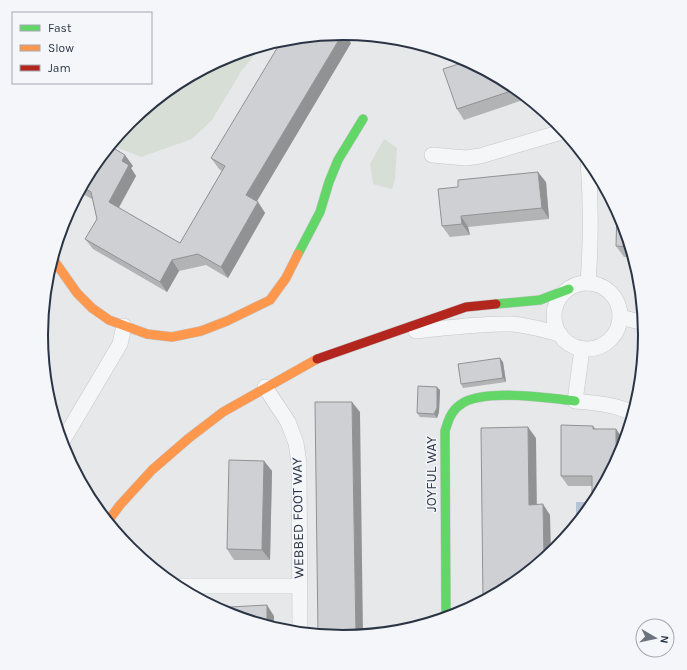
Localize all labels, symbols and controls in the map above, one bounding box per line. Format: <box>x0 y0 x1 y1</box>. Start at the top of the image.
legend <box>12 12 152 84</box>
text: Fast <box>48 21 72 35</box>
text: Slow <box>48 41 74 55</box>
text: Jam <box>48 61 71 75</box>
street label: JOYFUL WAY <box>423 436 440 512</box>
street label: WEBBED FOOT WAY <box>288 457 308 579</box>
north arrow <box>635 618 675 658</box>
text: N <box>657 635 671 644</box>

